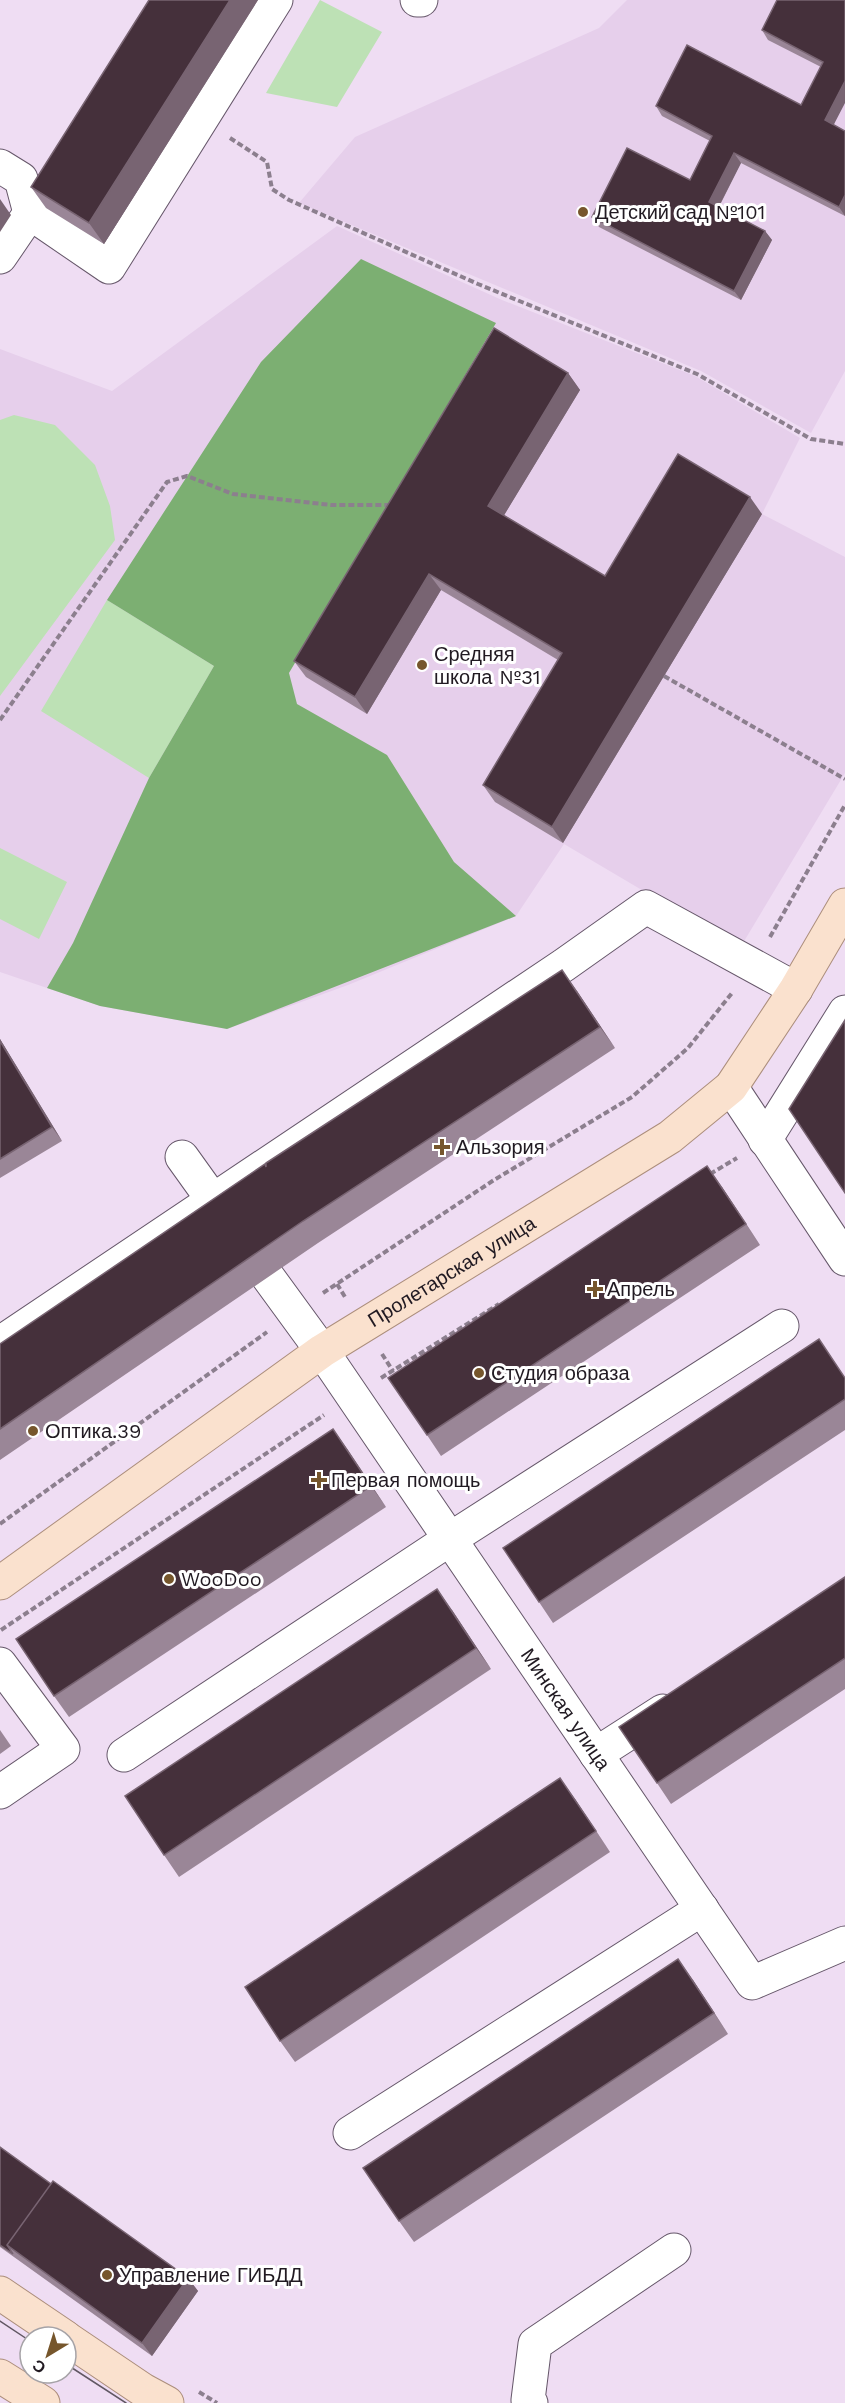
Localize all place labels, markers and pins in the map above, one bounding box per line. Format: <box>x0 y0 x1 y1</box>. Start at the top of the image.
place label: Детский сад №101 <box>595 200 765 224</box>
marker: Детский сад №101 <box>576 205 590 219</box>
place label: Средняя школа №31 <box>434 642 541 689</box>
marker: Средняя школа №31 <box>415 658 429 672</box>
place label: Альзория <box>456 1135 545 1159</box>
marker: Альзория <box>433 1138 451 1156</box>
place label: Апрель <box>607 1277 675 1301</box>
marker: Апрель <box>588 1282 602 1296</box>
place label: Студия образа <box>491 1361 630 1385</box>
marker: Студия образа <box>472 1366 486 1380</box>
place label: Оптика.39 <box>45 1419 141 1443</box>
marker: Оптика.39 <box>26 1424 40 1438</box>
place label: Первая помощь <box>331 1468 481 1492</box>
marker: Первая помощь <box>312 1473 326 1487</box>
place label: WooDoo <box>181 1567 262 1591</box>
marker: WooDoo <box>162 1572 176 1586</box>
place label: Управление ГИБДД <box>119 2263 303 2287</box>
marker: Управление ГИБДД <box>100 2268 114 2282</box>

